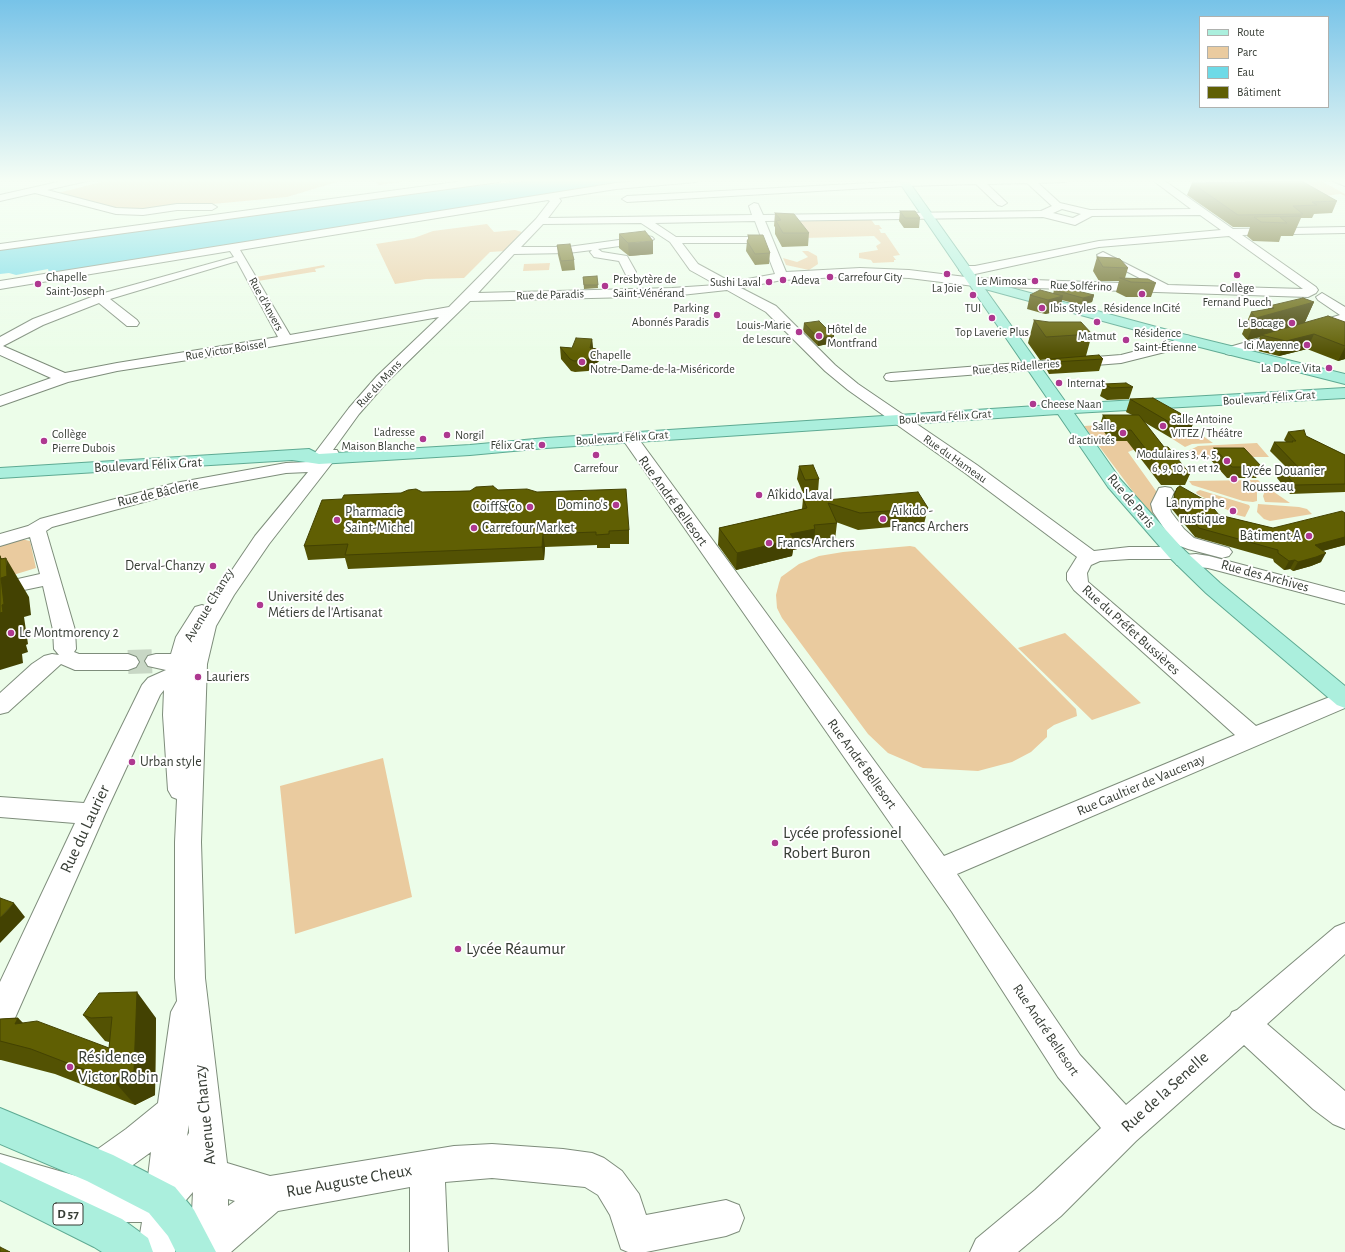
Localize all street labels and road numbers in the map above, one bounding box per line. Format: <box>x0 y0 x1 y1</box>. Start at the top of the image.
street label: Rue d'Anvers <box>245 275 287 333</box>
street label: Rue Solférino <box>1050 278 1112 294</box>
street label: Rue de Paradis <box>516 287 584 303</box>
street label: Rue Victor Boissel <box>184 336 268 364</box>
street label: Rue des Ridelleries <box>972 356 1060 378</box>
street label: Rue du Mans <box>353 357 405 411</box>
street label: Boulevard Félix Grat <box>1222 388 1316 408</box>
street label: Boulevard Félix Grat <box>898 407 992 427</box>
street label: Boulevard Félix Grat <box>575 428 669 448</box>
street label: Rue du Hameau <box>920 432 990 486</box>
street label: Rue André Bellesort <box>635 453 711 549</box>
street label: Boulevard Félix Grat <box>94 454 202 476</box>
street label: Rue de Paris <box>1103 470 1159 532</box>
street label: Rue de Bâclerie <box>116 475 200 511</box>
street label: Rue des Archives <box>1219 556 1311 596</box>
street label: Avenue Chanzy <box>180 565 238 645</box>
street label: Rue du Préfet Bussières <box>1078 581 1184 679</box>
street label: Rue André Bellesort <box>824 716 900 812</box>
street label: Rue Gaultier de Vaucenay <box>1074 750 1208 820</box>
street label: Rue du Laurier <box>56 782 114 876</box>
street label: Rue André Bellesort <box>1009 981 1083 1079</box>
street label: Rue de la Senelle <box>1117 1047 1213 1137</box>
street label: Avenue Chanzy <box>190 1064 220 1166</box>
street label: Rue Auguste Cheux <box>285 1160 413 1202</box>
road number: D 57 <box>53 1203 83 1225</box>

